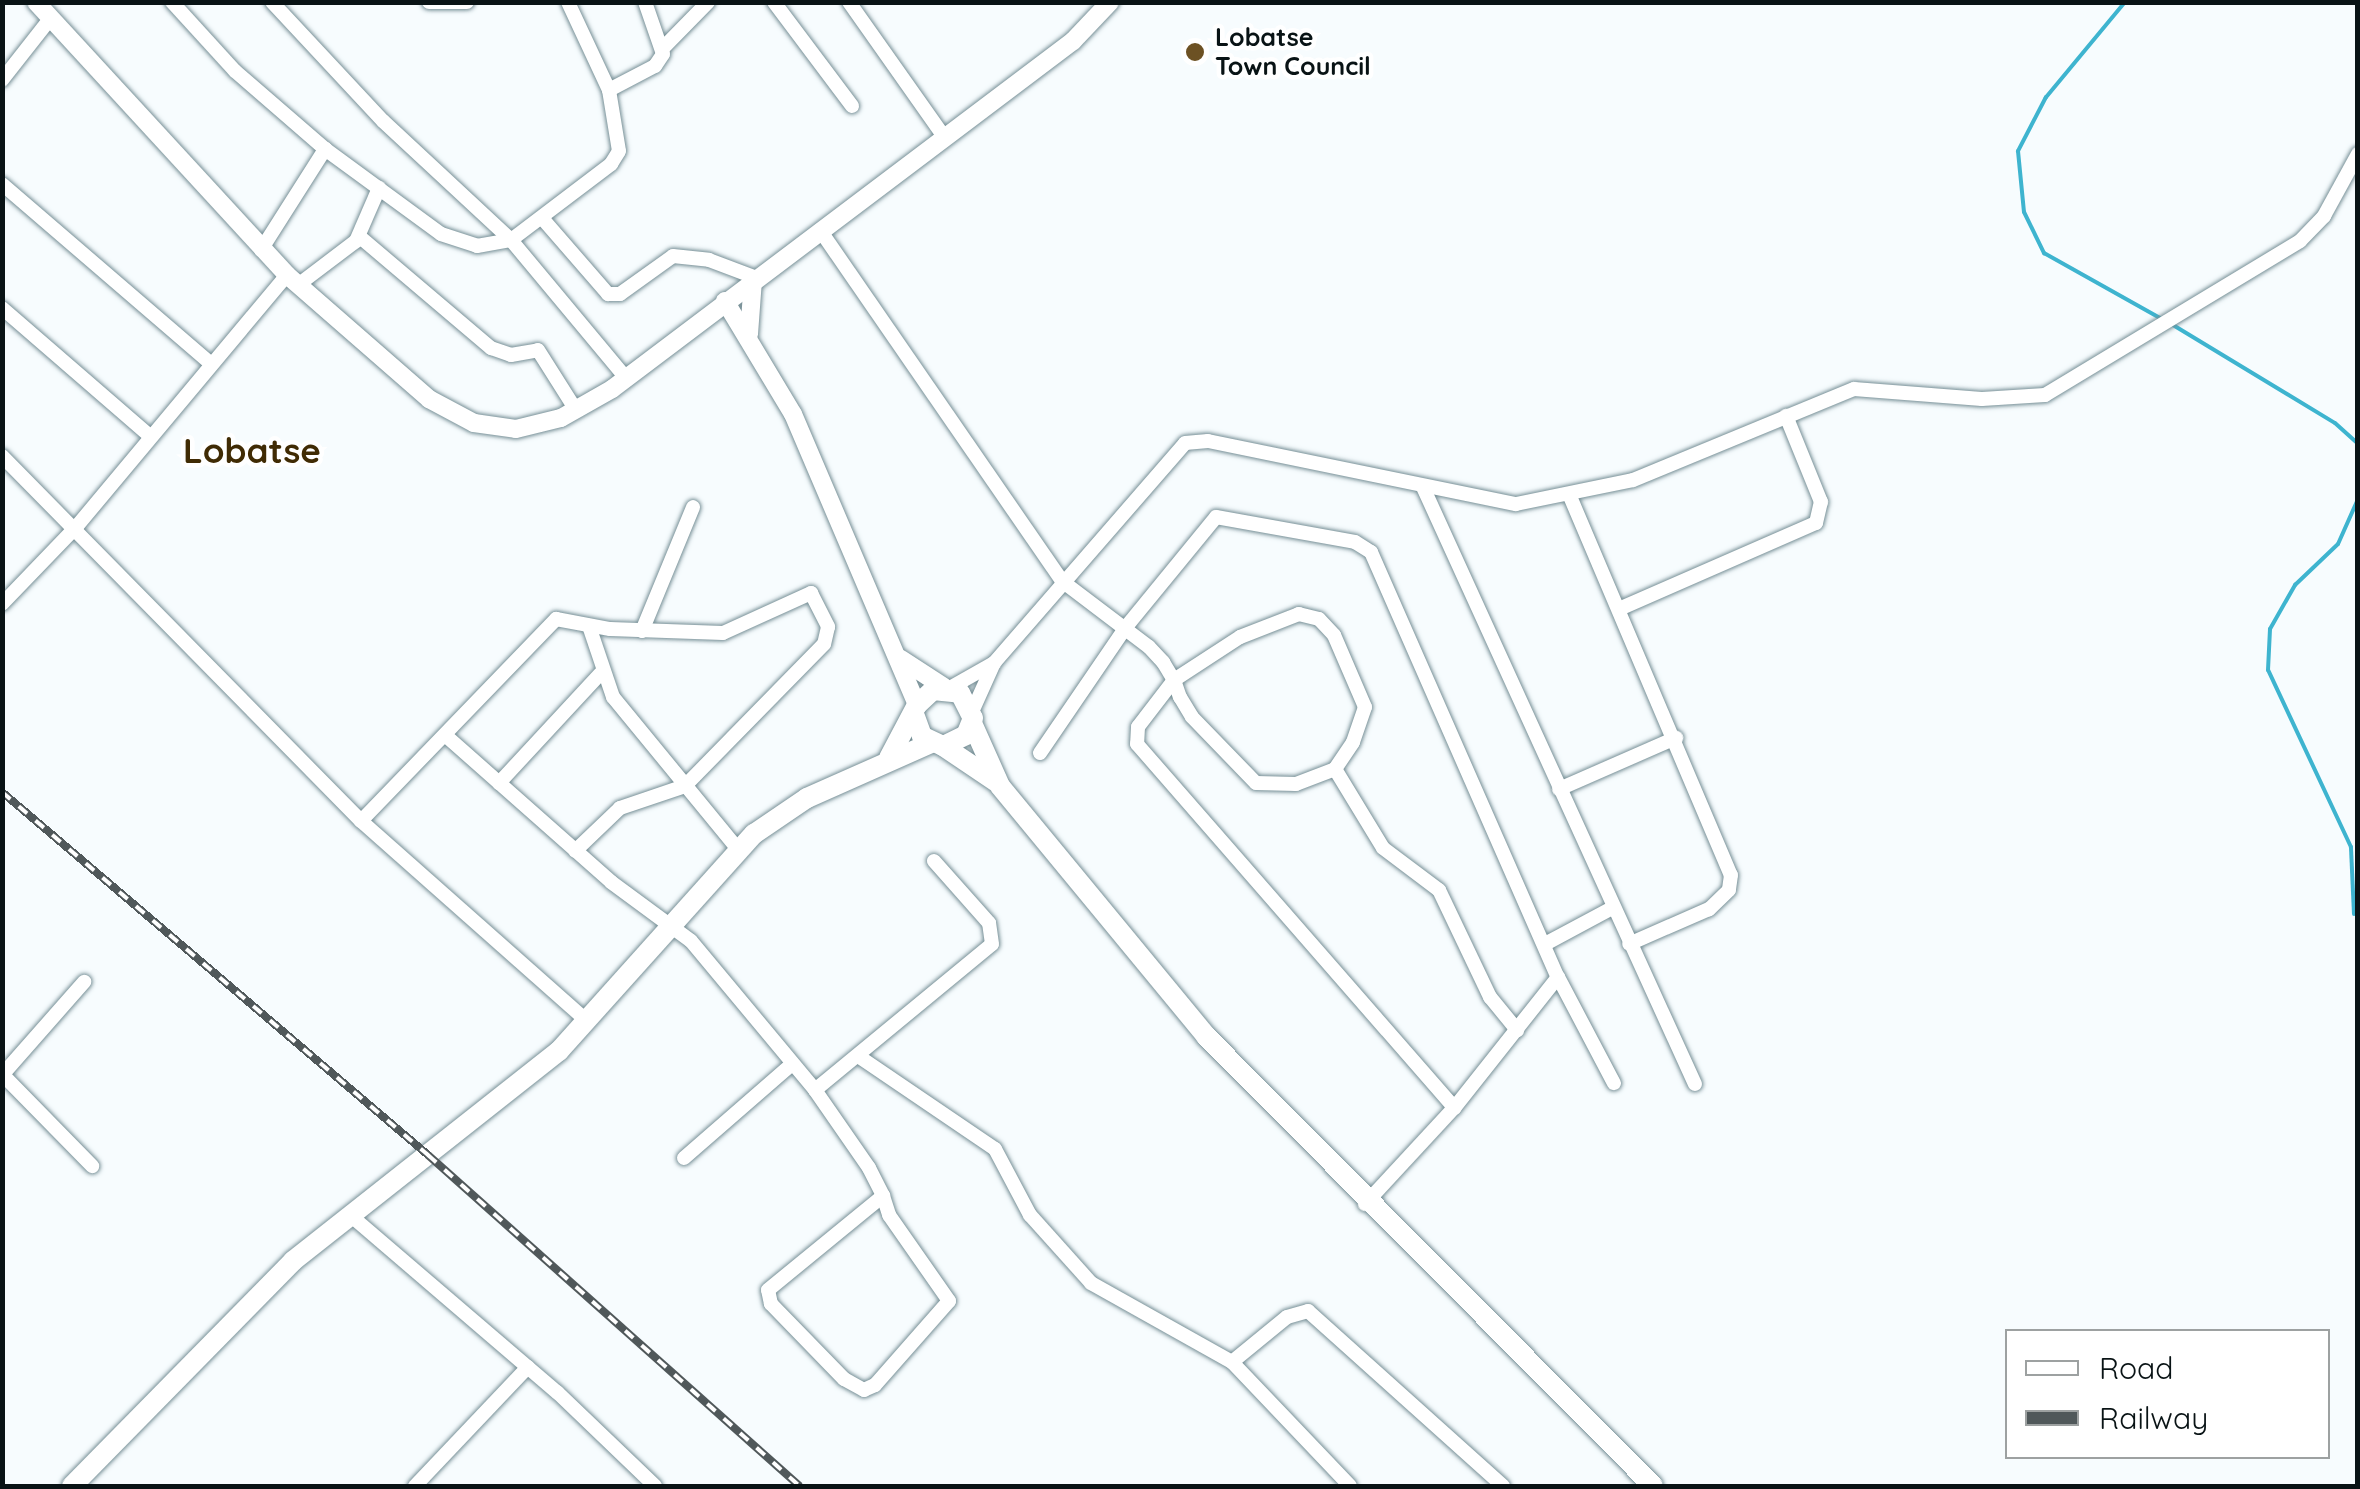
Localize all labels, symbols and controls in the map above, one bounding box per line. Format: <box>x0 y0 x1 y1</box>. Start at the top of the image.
place label: Lobatse Town Council <box>1215 23 1371 82</box>
marker: Lobatse Town Council <box>1184 41 1206 63</box>
district label: Lobatse <box>183 429 321 471</box>
legend <box>2005 1329 2330 1459</box>
text: Road <box>2099 1349 2173 1387</box>
text: Railway <box>2099 1399 2208 1437</box>

